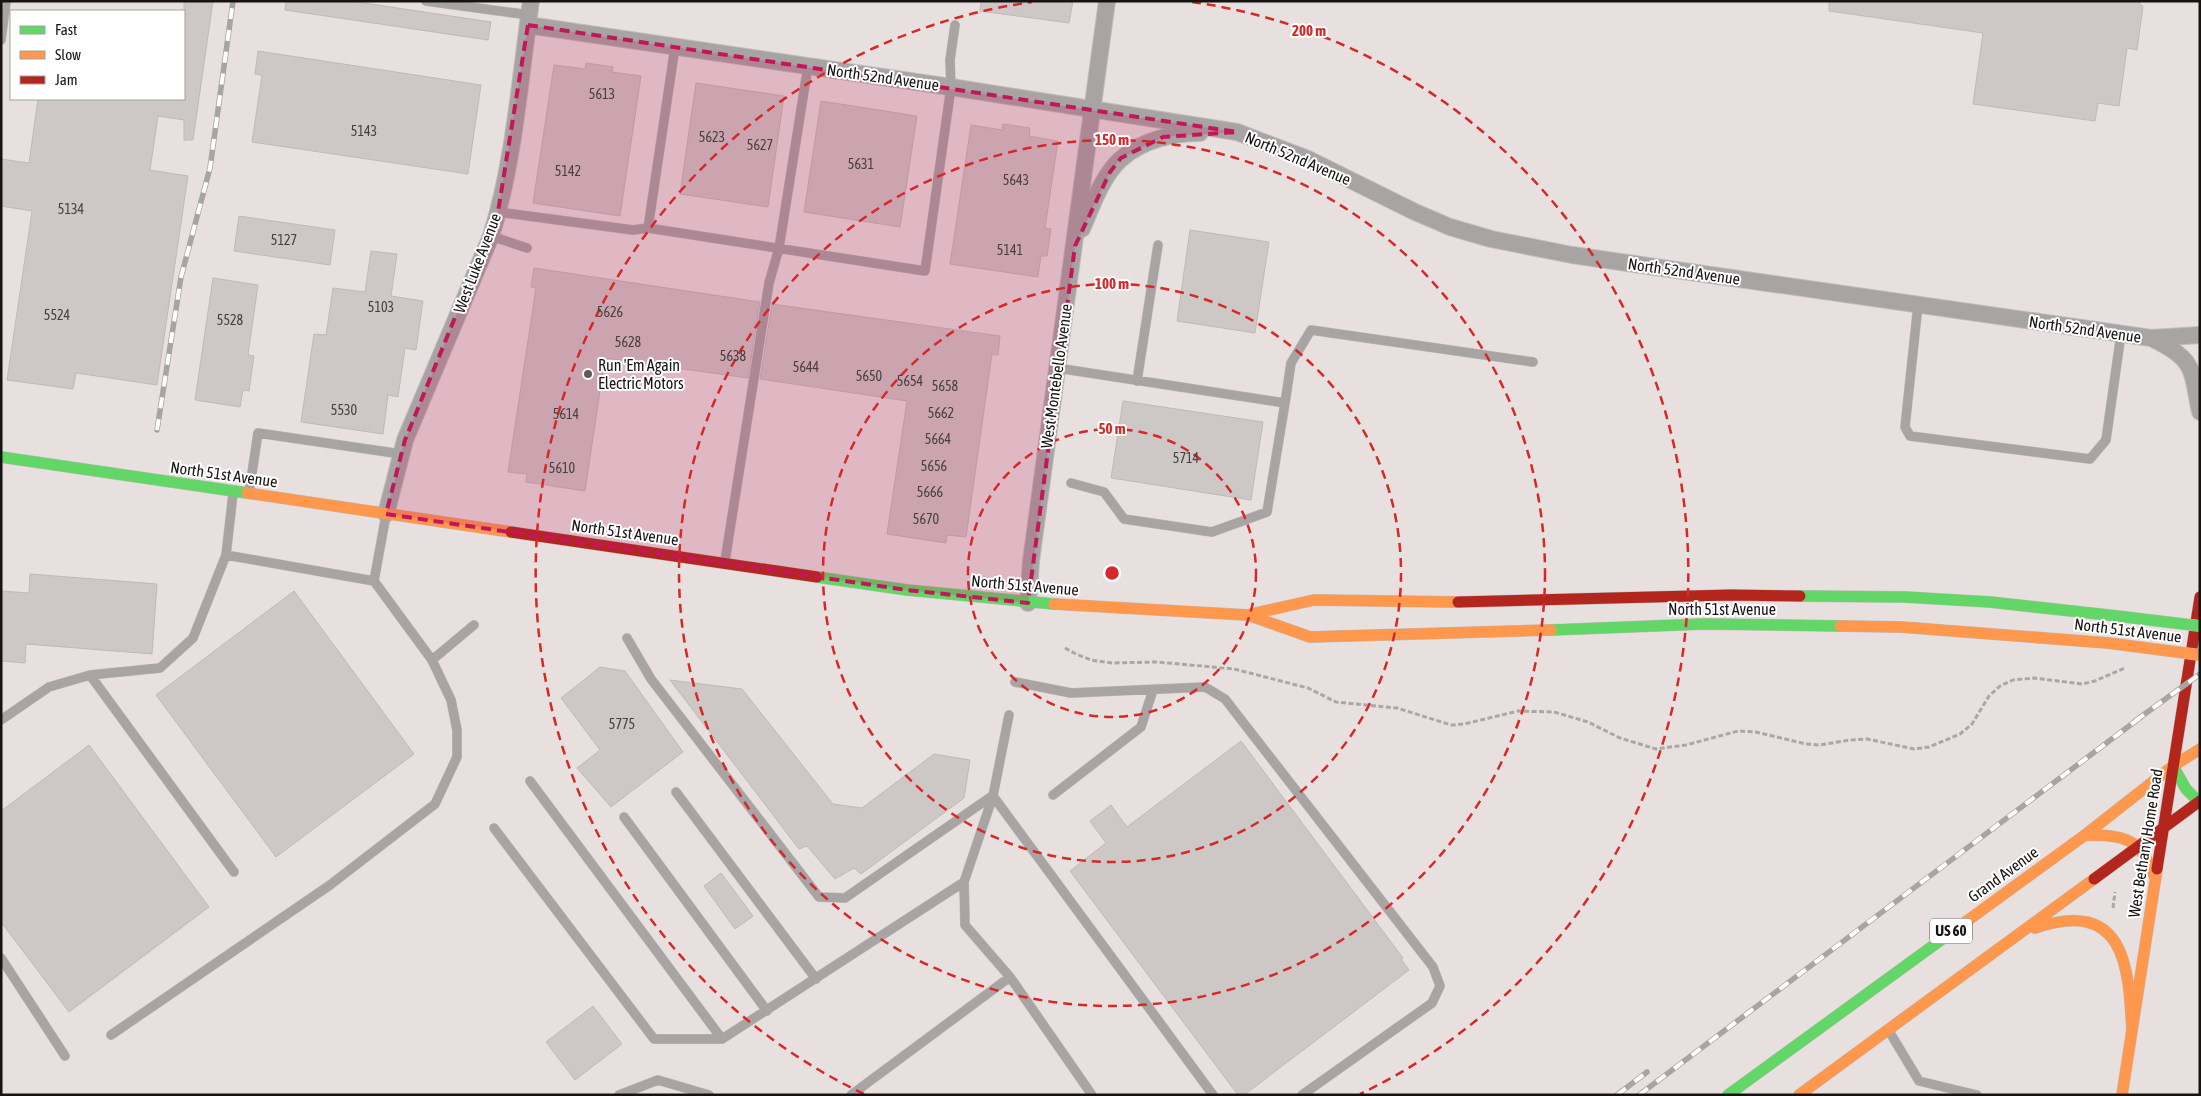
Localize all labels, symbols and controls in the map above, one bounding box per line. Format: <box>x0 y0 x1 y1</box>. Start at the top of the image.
legend <box>10 10 185 100</box>
text: Fast <box>55 21 77 38</box>
text: 200 m <box>1292 22 1326 39</box>
text: Slow <box>55 46 81 63</box>
street label: North 52nd Avenue <box>826 60 940 94</box>
text: Jam <box>55 71 78 88</box>
house number: 5613 <box>589 86 615 102</box>
house number: 5143 <box>351 123 377 139</box>
street label: North 52nd Avenue <box>1242 128 1354 188</box>
house number: 5623 <box>699 129 725 145</box>
text: 150 m <box>1095 131 1129 148</box>
house number: 5627 <box>747 137 773 153</box>
house number: 5631 <box>848 156 874 172</box>
house number: 5142 <box>555 163 581 179</box>
house number: 5643 <box>1003 172 1029 188</box>
house number: 5134 <box>58 201 85 217</box>
street label: West Luke Avenue <box>450 211 504 315</box>
house number: 5127 <box>271 232 297 248</box>
house number: 5141 <box>997 242 1023 258</box>
street label: North 52nd Avenue <box>1627 254 1741 288</box>
text: 100 m <box>1095 275 1129 292</box>
house number: 5103 <box>368 299 394 315</box>
street label: West Montebello Avenue <box>1037 303 1075 449</box>
house number: 5626 <box>597 304 624 320</box>
house number: 5524 <box>44 307 71 323</box>
house number: 5528 <box>217 312 244 328</box>
street label: North 52nd Avenue <box>2028 312 2142 346</box>
house number: 5628 <box>615 334 642 350</box>
house number: 5638 <box>720 348 747 364</box>
place label: Run 'Em Again Electric Motors <box>598 356 684 392</box>
house number: 5644 <box>793 359 820 375</box>
marker: Run 'Em Again Electric Motors <box>582 368 594 380</box>
house number: 5650 <box>856 368 883 384</box>
house number: 5654 <box>897 373 924 389</box>
house number: 5658 <box>932 378 959 394</box>
house number: 5530 <box>331 402 358 418</box>
house number: 5662 <box>928 405 954 421</box>
house number: 5614 <box>553 406 580 422</box>
text: 50 m <box>1099 420 1126 437</box>
house number: 5664 <box>925 431 952 447</box>
house number: 5714 <box>1173 450 1200 466</box>
street label: North 51st Avenue <box>169 458 279 490</box>
house number: 5656 <box>921 458 948 474</box>
house number: 5610 <box>549 460 576 476</box>
house number: 5666 <box>917 484 944 500</box>
house number: 5670 <box>913 511 940 527</box>
street label: North 51st Avenue <box>570 516 680 548</box>
centre of rings <box>1103 564 1121 582</box>
street label: North 51st Avenue <box>970 571 1080 599</box>
street label: North 51st Avenue <box>1668 600 1776 618</box>
street label: North 51st Avenue <box>2073 614 2183 646</box>
house number: 5775 <box>609 716 635 732</box>
street label: West Bethany Home Road <box>2124 767 2167 919</box>
street label: Grand Avenue <box>1964 843 2042 905</box>
road number: US 60 <box>1930 918 1972 944</box>

